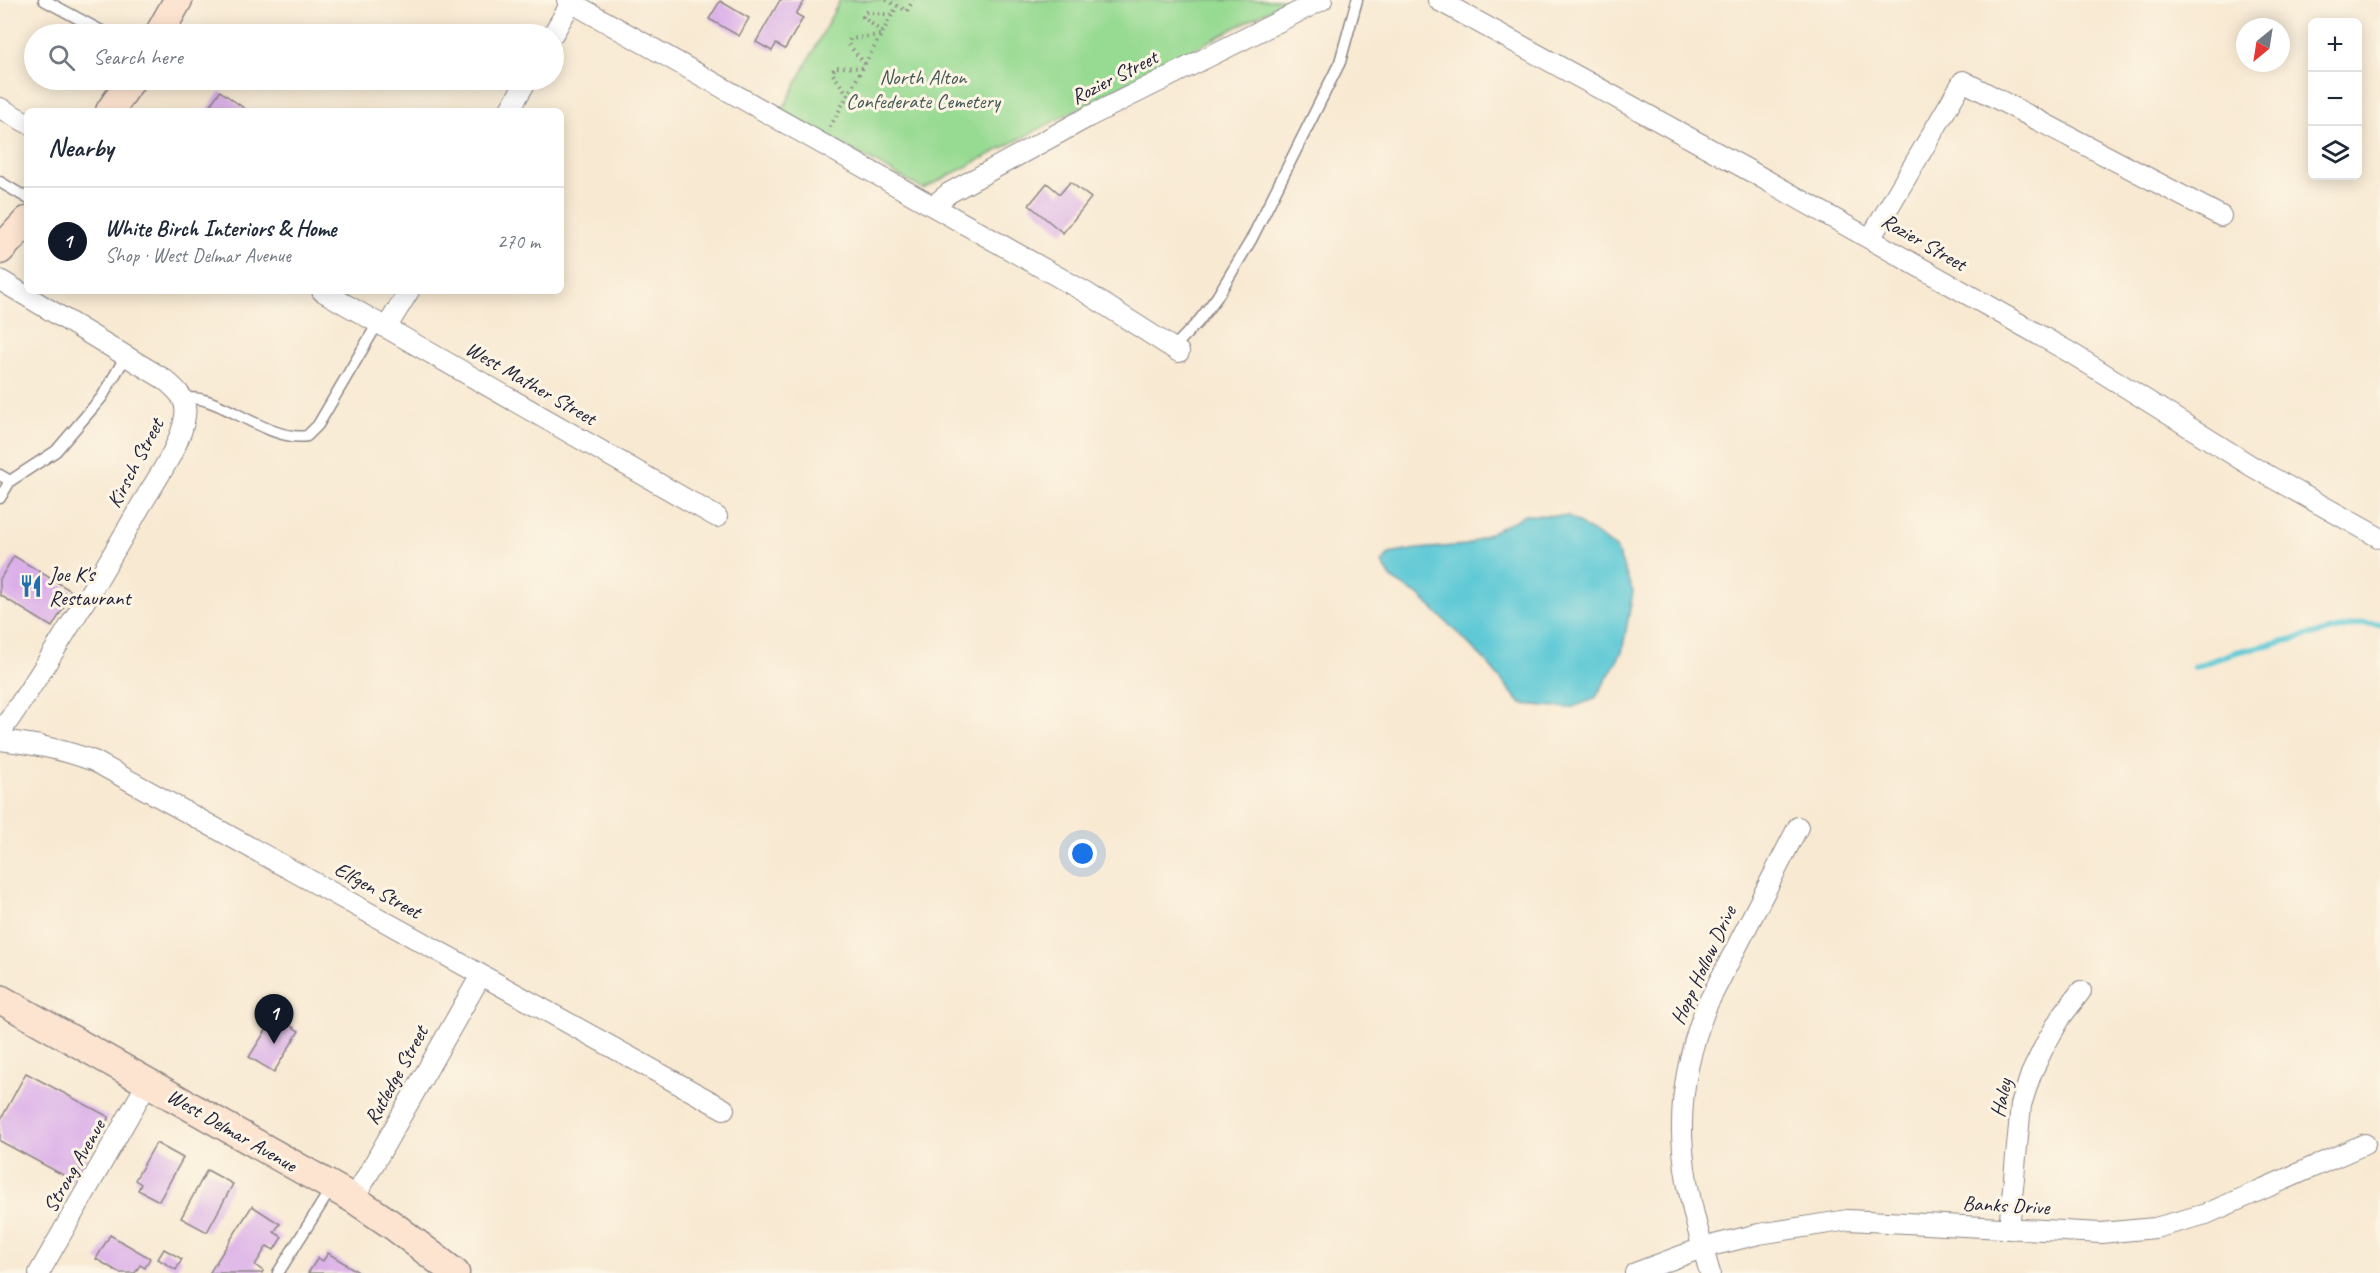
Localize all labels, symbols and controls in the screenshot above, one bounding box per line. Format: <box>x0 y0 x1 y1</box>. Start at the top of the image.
north arrow <box>2236 18 2290 72</box>
map controls <box>2308 18 2362 180</box>
button: + <box>2308 18 2362 72</box>
search box <box>24 24 564 90</box>
icon: search <box>45 41 78 74</box>
text: Search here <box>93 43 183 71</box>
street label: Rozier Street <box>1066 43 1164 110</box>
park label: North Alton Confederate Cemetery <box>846 64 1002 114</box>
button: − <box>2308 72 2362 126</box>
button: layers <box>2308 126 2362 180</box>
text: Nearby <box>48 131 113 164</box>
street label: Rozier Street <box>1877 207 1973 278</box>
text: White Birch Interiors & Home <box>105 215 336 243</box>
text: 1 <box>63 229 72 254</box>
text: 270 m <box>497 229 540 254</box>
text: Shop · West Delmar Avenue <box>105 243 291 268</box>
street label: West Mather Street <box>461 335 603 432</box>
street label: Kirsch Street <box>101 412 170 512</box>
place label: Joe K's Restaurant <box>48 561 132 611</box>
restaurant icon: Joe K's Restaurant <box>18 573 44 599</box>
your location <box>1068 839 1097 868</box>
street label: Elfgen Street <box>330 856 428 925</box>
street label: Hopp Hollow Drive <box>1664 901 1742 1028</box>
pin: 1 <box>254 994 294 1044</box>
street label: Rutledge Street <box>358 1019 435 1129</box>
street label: Haley <box>1984 1075 2018 1120</box>
street label: West Delmar Avenue <box>163 1082 302 1178</box>
street label: Strong Avenue <box>37 1113 112 1217</box>
street label: Banks Drive <box>1962 1190 2051 1220</box>

